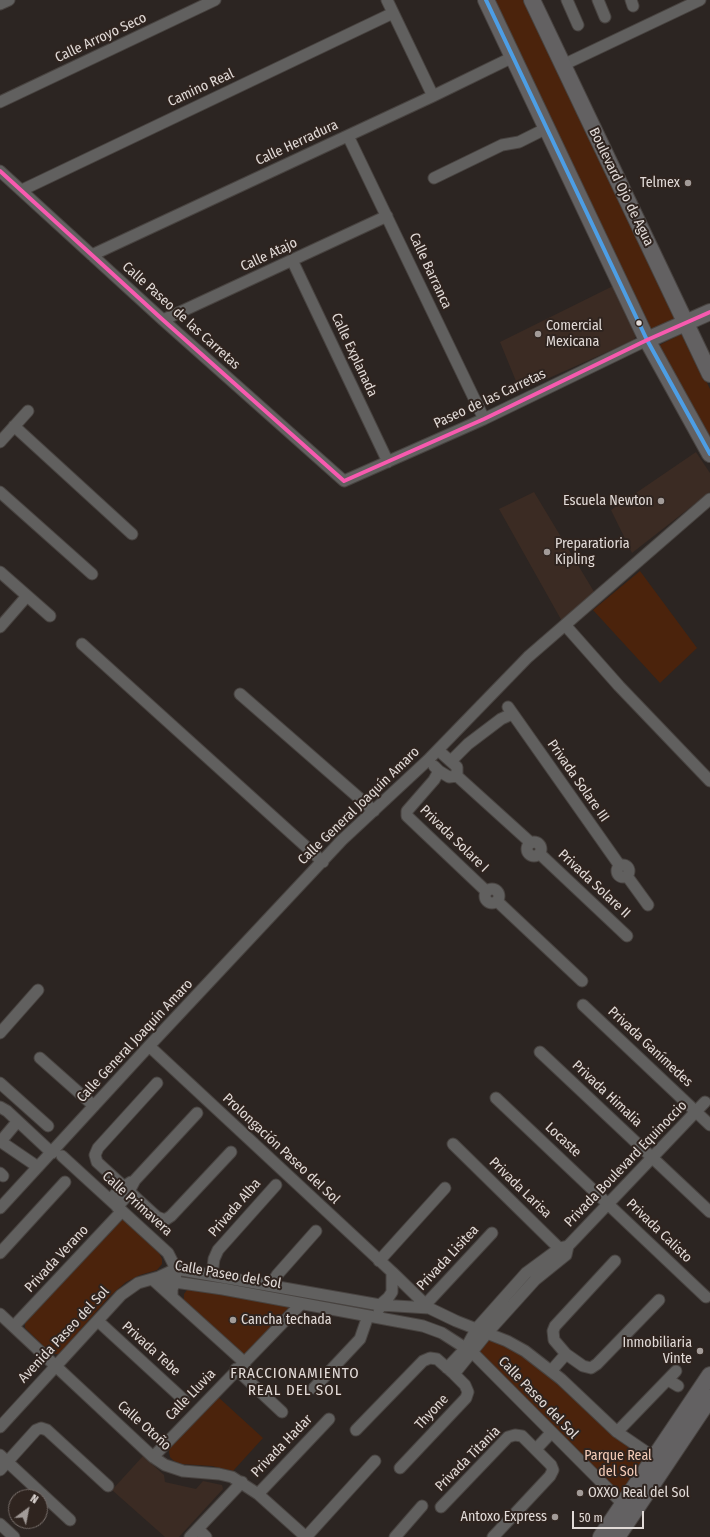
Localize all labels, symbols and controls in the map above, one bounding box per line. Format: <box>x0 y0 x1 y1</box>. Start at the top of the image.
street label: Calle Arroyo Seco <box>53 9 149 67</box>
street label: Camino Real <box>165 65 237 111</box>
street label: Calle Herradura <box>253 117 341 169</box>
street label: Boulevard Ojo de Agua <box>585 125 657 249</box>
place label: Telmex <box>640 175 680 191</box>
marker: Telmex <box>683 178 693 188</box>
street label: Calle Barranca <box>405 230 455 312</box>
street label: Calle Atajo <box>238 235 300 275</box>
street label: Calle Paseo de las Carretas <box>119 259 243 373</box>
street label: Calle Explanada <box>327 310 381 400</box>
place label: Comercial Mexicana <box>546 318 602 350</box>
unlabelled marker <box>634 318 644 328</box>
marker: Comercial Mexicana <box>533 329 543 339</box>
street label: Paseo de las Carretas <box>431 366 549 432</box>
place label: Escuela Newton <box>563 493 653 509</box>
marker: Escuela Newton <box>656 496 666 506</box>
place label: Preparatioria Kipling <box>555 536 630 568</box>
marker: Preparatioria Kipling <box>542 547 552 557</box>
street label: Privada Solare III <box>543 737 613 825</box>
street label: Calle General Joaquín Amaro <box>295 744 423 868</box>
street label: Privada Solare I <box>416 802 492 876</box>
street label: Privada Solare II <box>554 846 634 922</box>
street label: Calle General Joaquín Amaro <box>73 976 197 1106</box>
street label: Privada Ganímedes <box>604 1003 696 1091</box>
street label: Privada Himalia <box>569 1057 645 1131</box>
street label: Prolongación Paseo del Sol <box>219 1090 343 1208</box>
street label: Privada Boulevard Equinoccio <box>561 1097 691 1231</box>
street label: Locaste <box>541 1119 585 1161</box>
street label: Privada Larisa <box>485 1154 555 1222</box>
street label: Calle Primavera <box>98 1168 176 1240</box>
street label: Privada Alba <box>205 1176 265 1240</box>
street label: Privada Calisto <box>623 1196 695 1266</box>
street label: Privada Verano <box>22 1222 92 1296</box>
street label: Privada Lisitea <box>413 1222 483 1294</box>
street label: Calle Paseo del Sol <box>174 1257 282 1293</box>
street label: Avenida Paseo del Sol <box>15 1283 113 1387</box>
place label: Cancha techada <box>241 1312 332 1328</box>
marker: Cancha techada <box>228 1315 238 1325</box>
street label: Privada Tebe <box>118 1318 184 1380</box>
place label: Inmobiliaria Vinte <box>622 1335 692 1368</box>
marker: Inmobiliaria Vinte <box>695 1346 705 1356</box>
street label: Calle Paseo del Sol <box>495 1353 581 1443</box>
district label: FRACCIONAMIENTO REAL DEL SOL <box>230 1365 360 1400</box>
street label: Calle Lluvia <box>162 1366 220 1424</box>
street label: Thyone <box>412 1391 452 1433</box>
street label: Calle Otoño <box>114 1398 174 1454</box>
street label: Privada Hadar <box>248 1411 316 1481</box>
street label: Privada Titania <box>432 1423 504 1495</box>
park label: Parque Real del Sol <box>584 1448 652 1480</box>
place label: OXXO Real del Sol <box>588 1485 689 1501</box>
marker: OXXO Real del Sol <box>575 1488 585 1498</box>
north arrow <box>8 1489 48 1529</box>
text: N <box>28 1492 40 1507</box>
scale bar <box>574 1503 646 1529</box>
place label: Antoxo Express <box>461 1509 547 1525</box>
text: 50 m <box>579 1511 603 1525</box>
marker: Antoxo Express <box>550 1512 560 1522</box>

